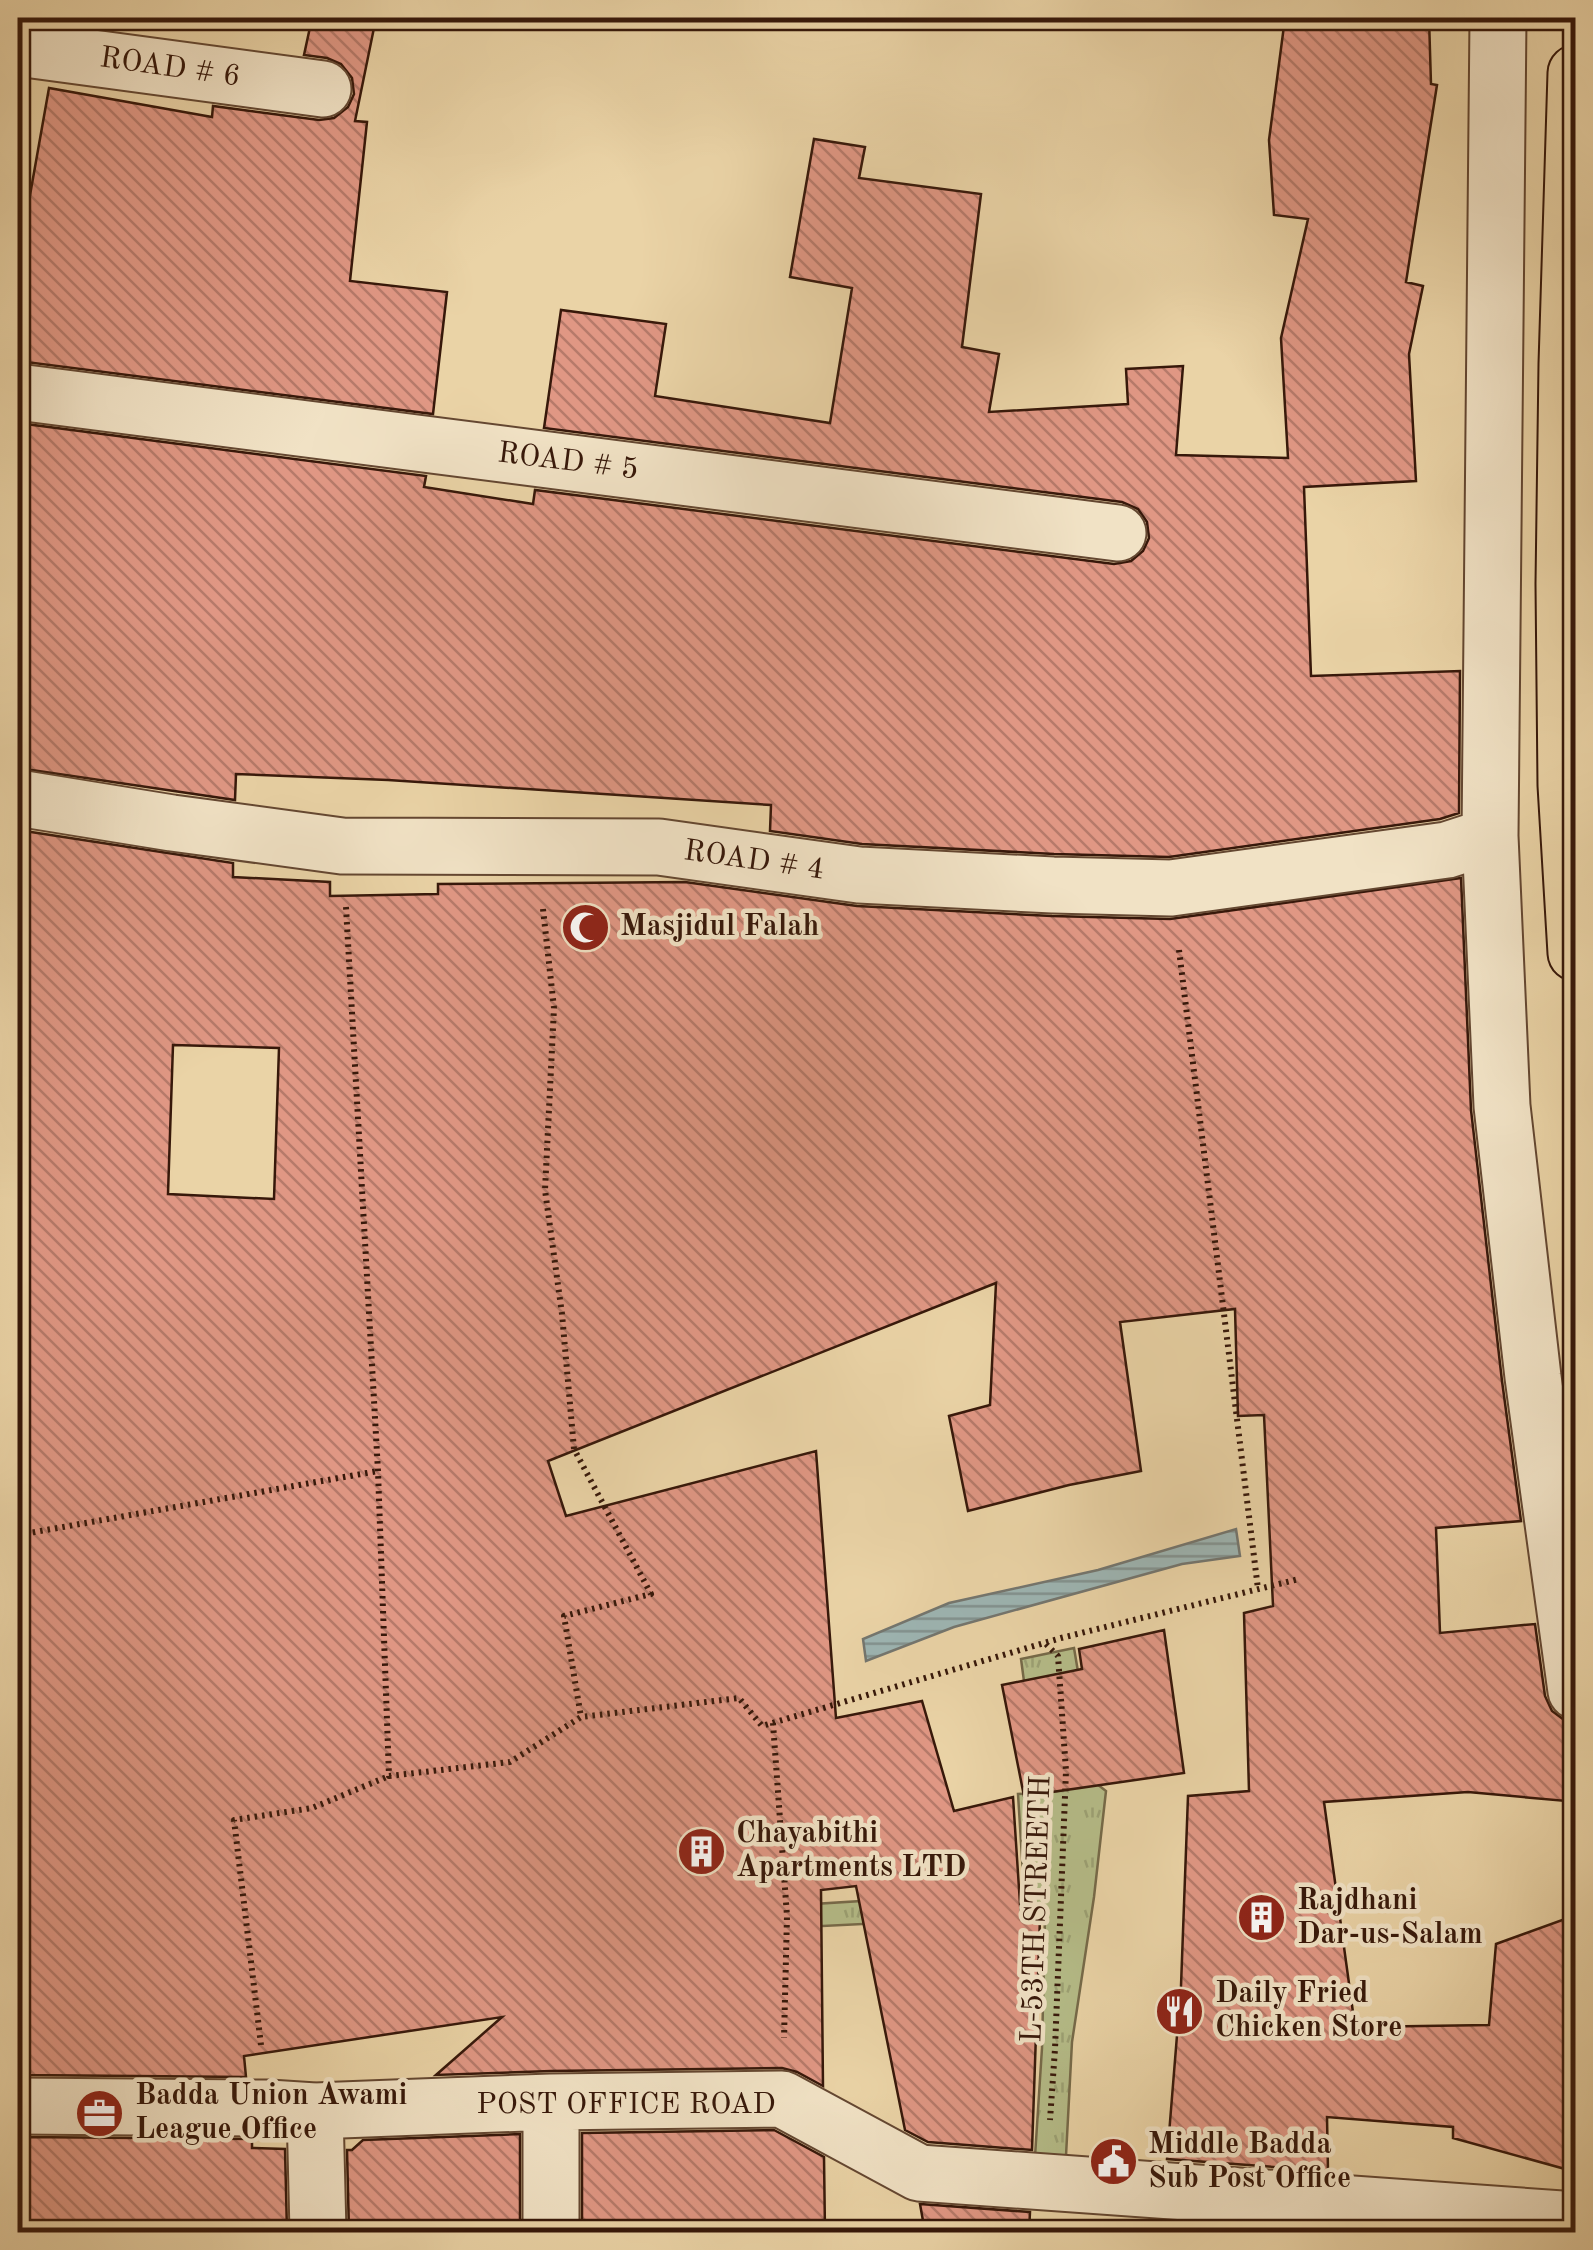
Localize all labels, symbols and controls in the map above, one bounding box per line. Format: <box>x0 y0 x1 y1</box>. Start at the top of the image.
street label: ROAD # 6 <box>98 43 242 93</box>
street label: ROAD # 5 <box>496 438 640 486</box>
street label: ROAD # 4 <box>682 836 826 886</box>
mosque icon: Masjidul Falah <box>559 901 611 953</box>
place label: Masjidul Falah <box>620 912 819 942</box>
street label: L-53TH STREETH <box>1017 1775 1057 2043</box>
place label: Chayabithi Apartments LTD <box>736 1819 966 1883</box>
building icon: Chayabithi Apartments LTD <box>675 1825 727 1877</box>
place label: Rajdhani Dar-us-Salam <box>1297 1886 1483 1950</box>
building icon: Rajdhani Dar-us-Salam <box>1236 1892 1288 1944</box>
place label: Daily Fried Chicken Store <box>1215 1979 1402 2043</box>
restaurant icon: Daily Fried Chicken Store <box>1154 1985 1206 2037</box>
place label: Badda Union Awami League Office <box>135 2081 407 2145</box>
office icon: Badda Union Awami League Office <box>74 2087 126 2139</box>
street label: POST OFFICE ROAD <box>476 2090 776 2120</box>
place label: Middle Badda Sub Post Office <box>1148 2130 1351 2194</box>
public building icon: Middle Badda Sub Post Office <box>1087 2136 1139 2188</box>

